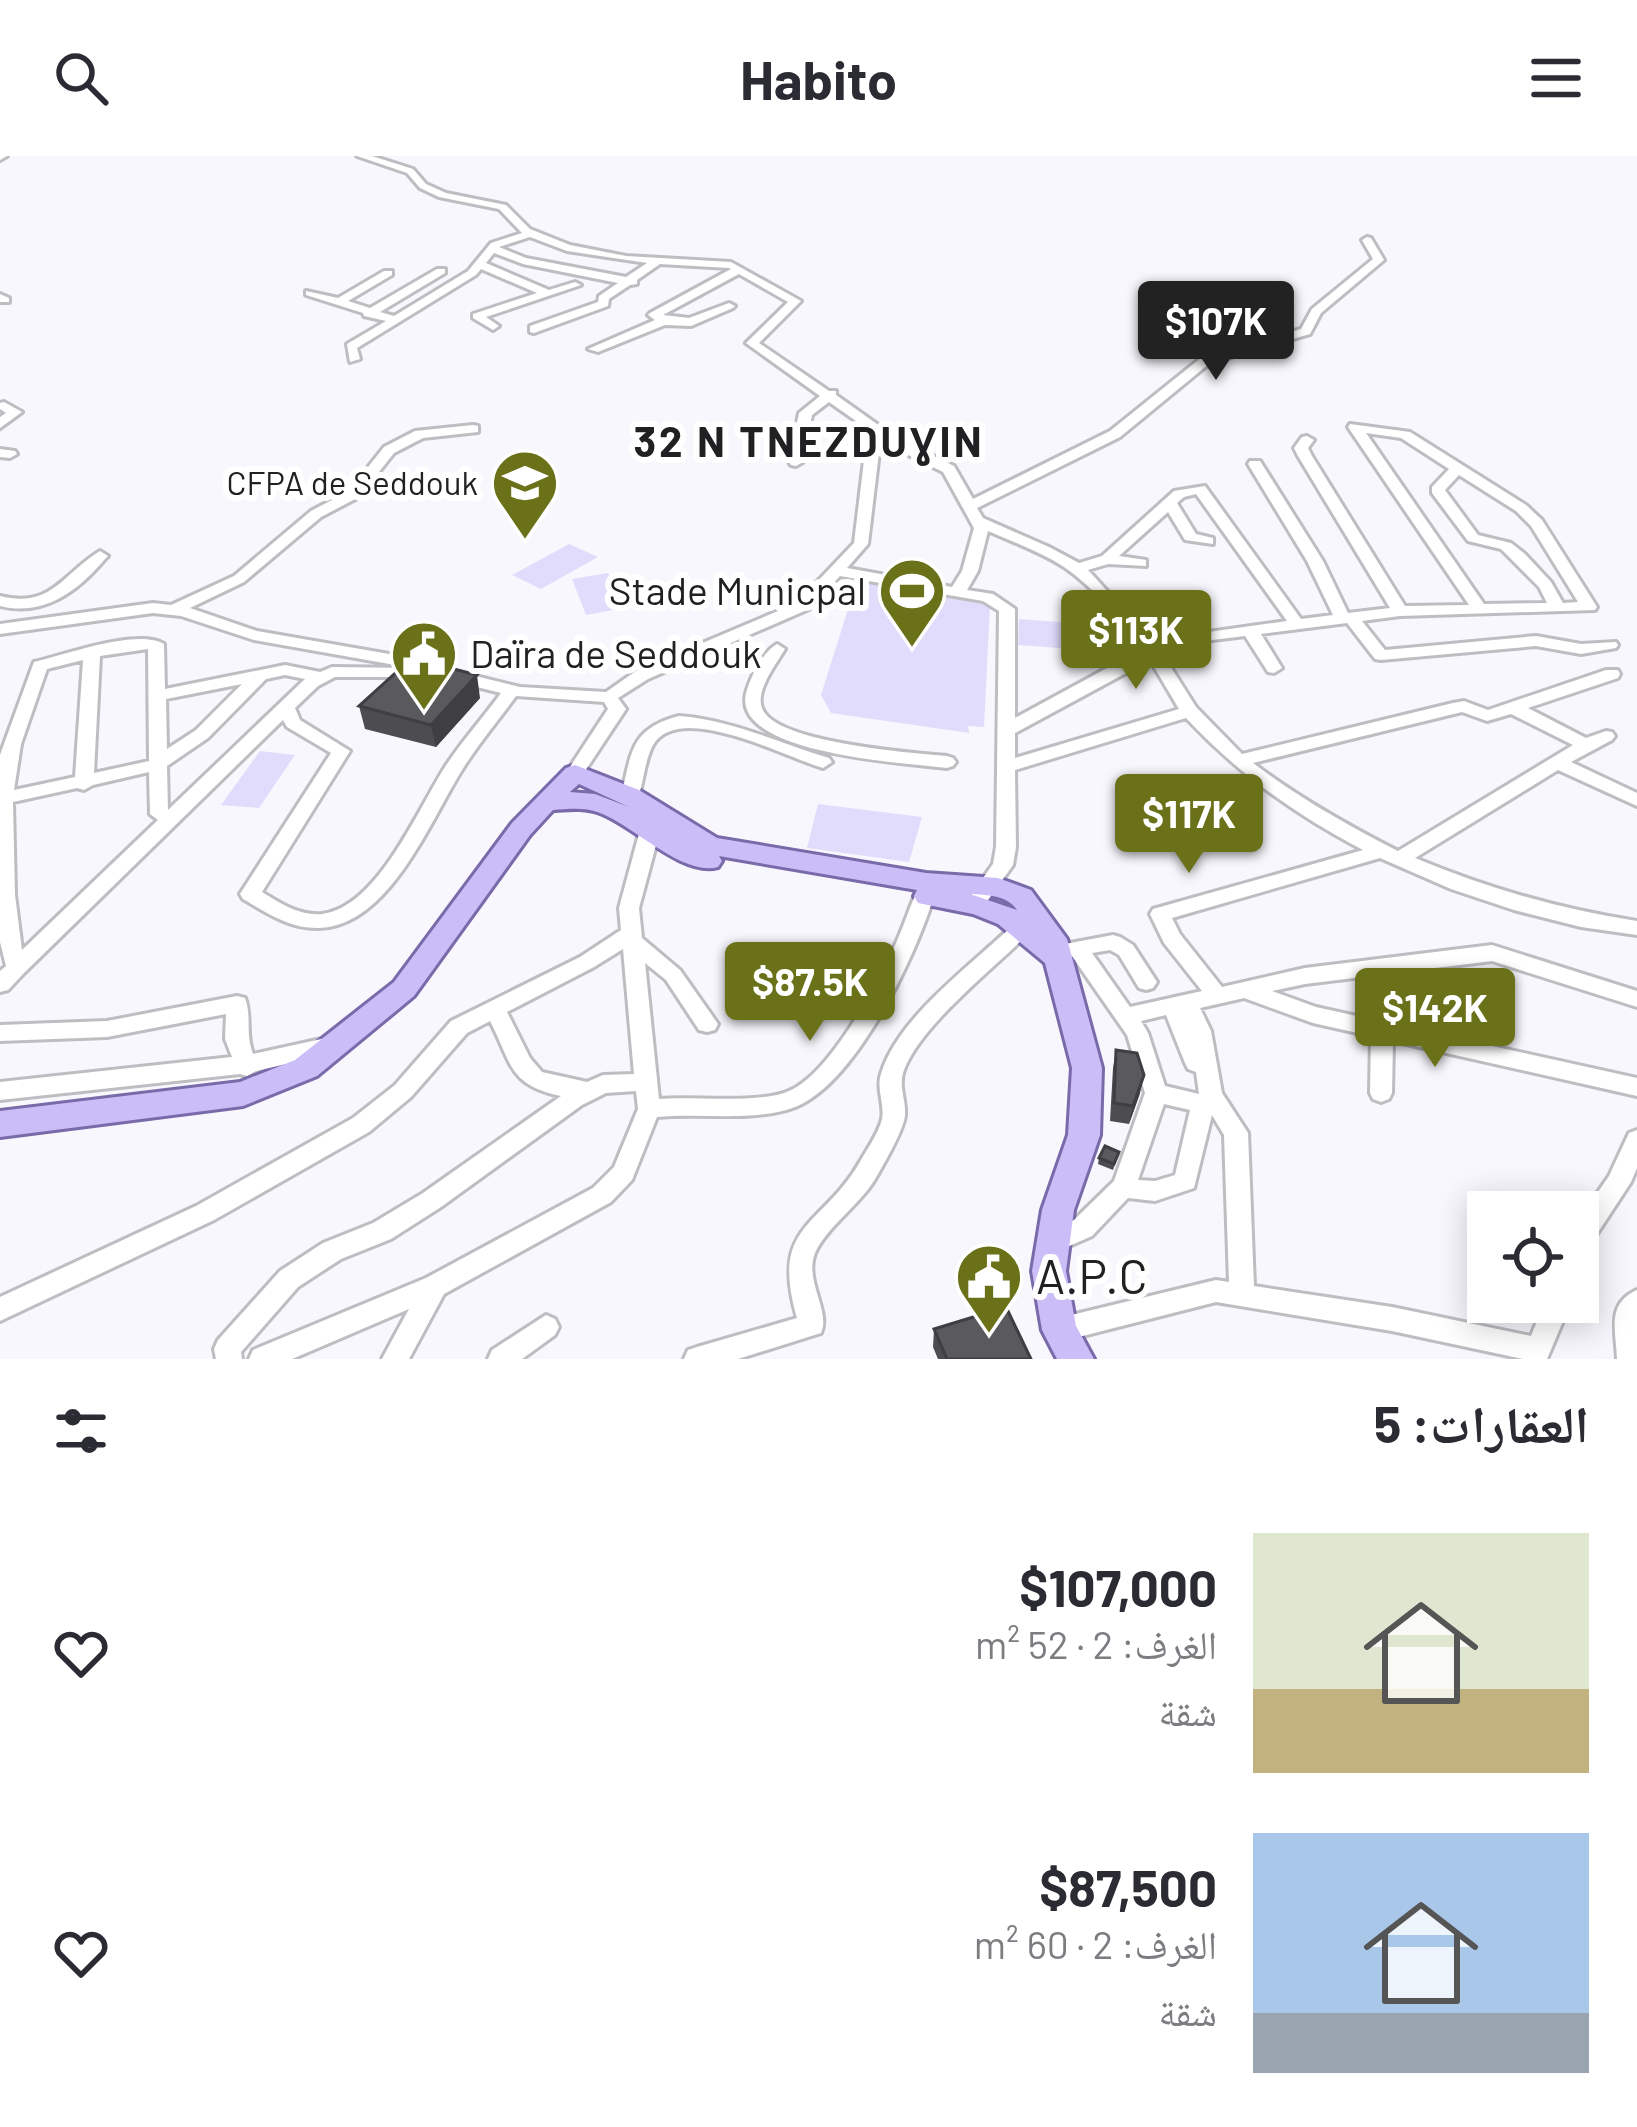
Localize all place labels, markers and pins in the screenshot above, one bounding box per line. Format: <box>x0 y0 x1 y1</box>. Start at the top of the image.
pin: $107K <box>1132 281 1300 383</box>
school or university icon: CFPA de Seddouk <box>490 448 560 542</box>
place label: CFPA de Seddouk <box>227 462 478 502</box>
sports icon: Stade Municpal <box>877 556 947 650</box>
place label: Stade Municpal <box>609 566 866 613</box>
pin: $113K <box>1052 590 1220 692</box>
public building icon: Daïra de Seddouk <box>389 619 459 713</box>
place label: Daïra de Seddouk <box>470 629 762 676</box>
pin: $117K <box>1105 774 1273 876</box>
pin: $87.5K <box>712 942 908 1044</box>
pin: $142K <box>1351 968 1519 1070</box>
public building icon: A.P.C <box>954 1242 1024 1336</box>
place label: A.P.C <box>1036 1246 1148 1304</box>

